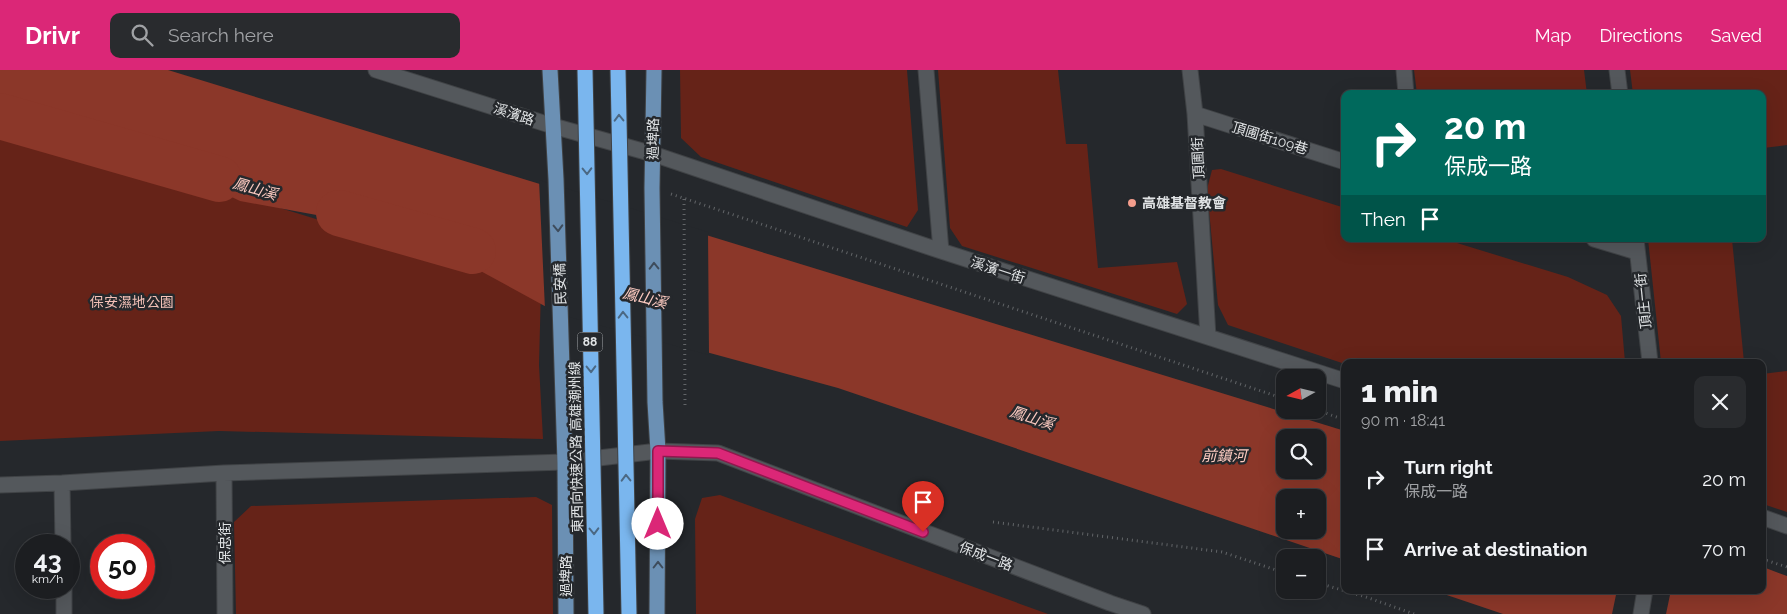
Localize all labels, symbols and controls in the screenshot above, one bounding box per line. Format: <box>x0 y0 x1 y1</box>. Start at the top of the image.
search box <box>110 13 460 58</box>
text: Drivr <box>25 21 80 50</box>
icon: search <box>128 21 156 49</box>
text: Search here <box>168 24 274 46</box>
text: Map <box>1535 25 1571 46</box>
text: Directions <box>1599 25 1683 46</box>
text: Saved <box>1711 25 1762 46</box>
street label: 溪濱路 <box>492 100 536 128</box>
text: 20 m <box>1444 106 1526 147</box>
icon: right <box>1361 110 1426 175</box>
one-way arrow <box>614 114 624 122</box>
street label: 過埤路 <box>645 118 661 160</box>
street label: 頂圃街109巷 <box>1230 119 1310 157</box>
street label: 頂圃街 <box>1189 137 1207 179</box>
text: 保成一路 <box>1444 153 1532 179</box>
one-way arrow <box>581 167 592 175</box>
water label: 鳳山溪 <box>231 174 281 204</box>
place label: 高雄基督教會 <box>1142 195 1226 211</box>
marker: 高雄基督教會 <box>1126 197 1138 209</box>
icon: arrive <box>1416 205 1444 233</box>
text: Then <box>1361 208 1406 230</box>
one-way arrow <box>553 224 563 232</box>
street label: 溪濱一街 <box>969 254 1027 286</box>
one-way arrow <box>648 262 659 270</box>
street label: 民安橋 <box>551 263 569 305</box>
street label: 頂庄一街 <box>1632 272 1654 330</box>
water label: 鳳山溪 <box>621 284 671 313</box>
park label: 保安濕地公園 <box>90 294 174 310</box>
one-way arrow <box>618 311 628 319</box>
road number: 88 <box>578 332 602 352</box>
street label: 東西向快速公路 高雄潮州線 <box>567 361 585 533</box>
one-way arrow <box>586 365 596 373</box>
north arrow <box>1276 369 1326 419</box>
map controls <box>1276 369 1326 599</box>
text: 1 min <box>1361 374 1438 409</box>
button: close <box>1694 376 1746 428</box>
water label: 鳳山溪 <box>1008 402 1058 434</box>
text: 90 m · 18:41 <box>1361 411 1445 430</box>
button: search <box>1276 429 1326 479</box>
water label: 前鎮河 <box>1201 447 1249 465</box>
text: Turn right <box>1404 456 1493 478</box>
icon: right <box>1361 465 1389 493</box>
text: 20 m <box>1702 468 1746 490</box>
one-way arrow <box>621 474 631 482</box>
pin <box>902 481 944 532</box>
text: 保成一路 <box>1404 482 1468 501</box>
icon: arrive <box>909 488 937 516</box>
button: + <box>1276 489 1326 539</box>
position arrow <box>631 497 683 549</box>
street label: 保忠街 <box>217 522 233 564</box>
one-way arrow <box>589 527 600 535</box>
speed limit sign: 50 <box>90 534 155 599</box>
icon: arrive <box>1361 535 1389 563</box>
street label: 保成一路 <box>957 538 1015 574</box>
text: Arrive at destination <box>1404 538 1588 560</box>
text: 70 m <box>1702 538 1746 560</box>
text: 43 <box>33 545 62 575</box>
button: − <box>1276 549 1326 599</box>
street label: 過埤路 <box>558 555 574 597</box>
one-way arrow <box>653 561 663 569</box>
text: km/h <box>32 572 63 586</box>

